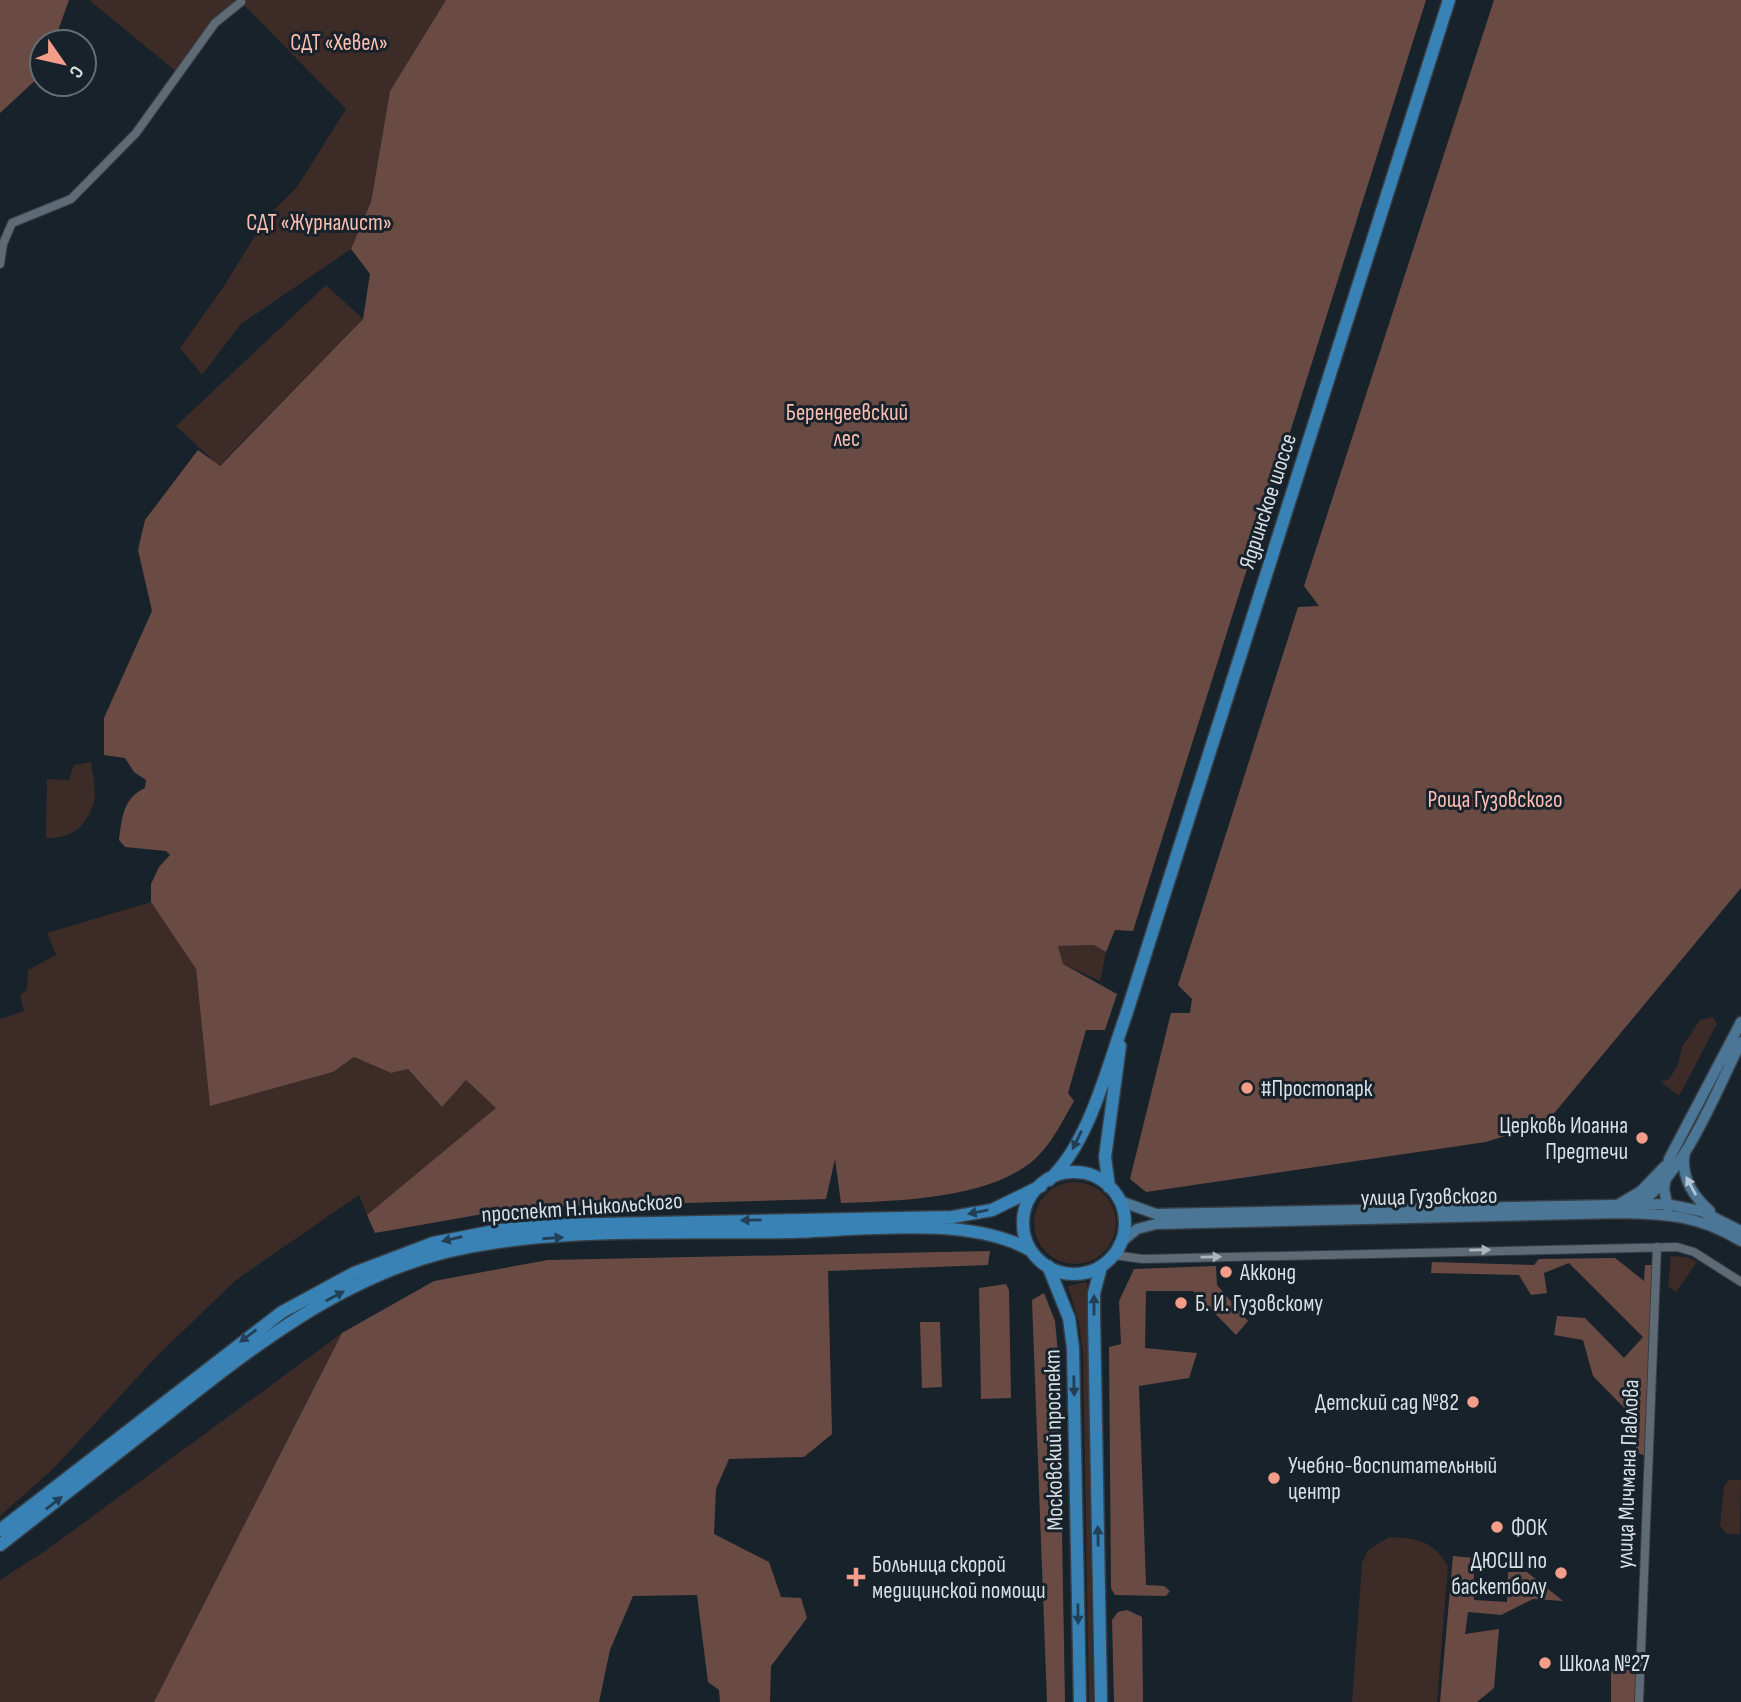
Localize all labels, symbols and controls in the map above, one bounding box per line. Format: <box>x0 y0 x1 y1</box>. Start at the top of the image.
north arrow <box>28 28 98 98</box>
park label: СДТ «Хевел» <box>290 29 388 57</box>
text: С <box>63 61 88 82</box>
park label: СДТ «Журналист» <box>246 209 392 237</box>
park label: Берендеевский лес <box>786 399 908 453</box>
street label: Ядринское шоссе <box>1233 430 1303 572</box>
park label: Роща Гузовского <box>1428 786 1562 814</box>
place label: #Простопарк <box>1261 1075 1373 1103</box>
marker: #Простопарк <box>1239 1080 1255 1096</box>
place label: Церковь Иоанна Предтечи <box>1499 1112 1628 1166</box>
one-way arrow <box>1072 1130 1083 1150</box>
marker: Церковь Иоанна Предтечи <box>1634 1130 1650 1146</box>
one-way arrow <box>1685 1176 1697 1196</box>
street label: улица Гузовского <box>1360 1182 1498 1212</box>
street label: проспект Н.Никольского <box>481 1187 684 1229</box>
one-way arrow <box>967 1207 989 1218</box>
one-way arrow <box>740 1215 762 1226</box>
one-way arrow <box>542 1232 564 1243</box>
one-way arrow <box>440 1234 462 1245</box>
one-way arrow <box>1469 1245 1491 1256</box>
one-way arrow <box>1201 1251 1223 1263</box>
place label: Акконд <box>1239 1259 1296 1287</box>
marker: Акконд <box>1218 1264 1234 1280</box>
one-way arrow <box>325 1290 345 1302</box>
place label: Б. И. Гузовскому <box>1195 1290 1323 1318</box>
one-way arrow <box>1088 1294 1100 1316</box>
marker: Б. И. Гузовскому <box>1173 1295 1189 1311</box>
one-way arrow <box>239 1329 257 1344</box>
street label: Московский проспект <box>1038 1349 1070 1531</box>
one-way arrow <box>1068 1375 1079 1397</box>
street label: улица Мичмана Павлова <box>1611 1379 1645 1569</box>
place label: Детский сад №82 <box>1315 1389 1459 1417</box>
marker: Детский сад №82 <box>1465 1394 1481 1410</box>
place label: Учебно-воспитательный центр <box>1288 1452 1497 1506</box>
marker: Учебно-воспитательный центр <box>1266 1470 1282 1486</box>
one-way arrow <box>44 1496 62 1511</box>
place label: ФОК <box>1511 1514 1548 1542</box>
marker: ФОК <box>1489 1519 1505 1535</box>
one-way arrow <box>1092 1525 1104 1547</box>
place label: ДЮСШ по баскетболу <box>1451 1547 1547 1601</box>
place label: Больница скорой медицинской помощи <box>872 1551 1046 1605</box>
marker: ДЮСШ по баскетболу <box>1553 1565 1569 1581</box>
marker: Больница скорой медицинской помощи <box>846 1567 866 1587</box>
one-way arrow <box>1072 1603 1084 1625</box>
place label: Школа №27 <box>1559 1650 1650 1678</box>
marker: Школа №27 <box>1537 1655 1553 1671</box>

